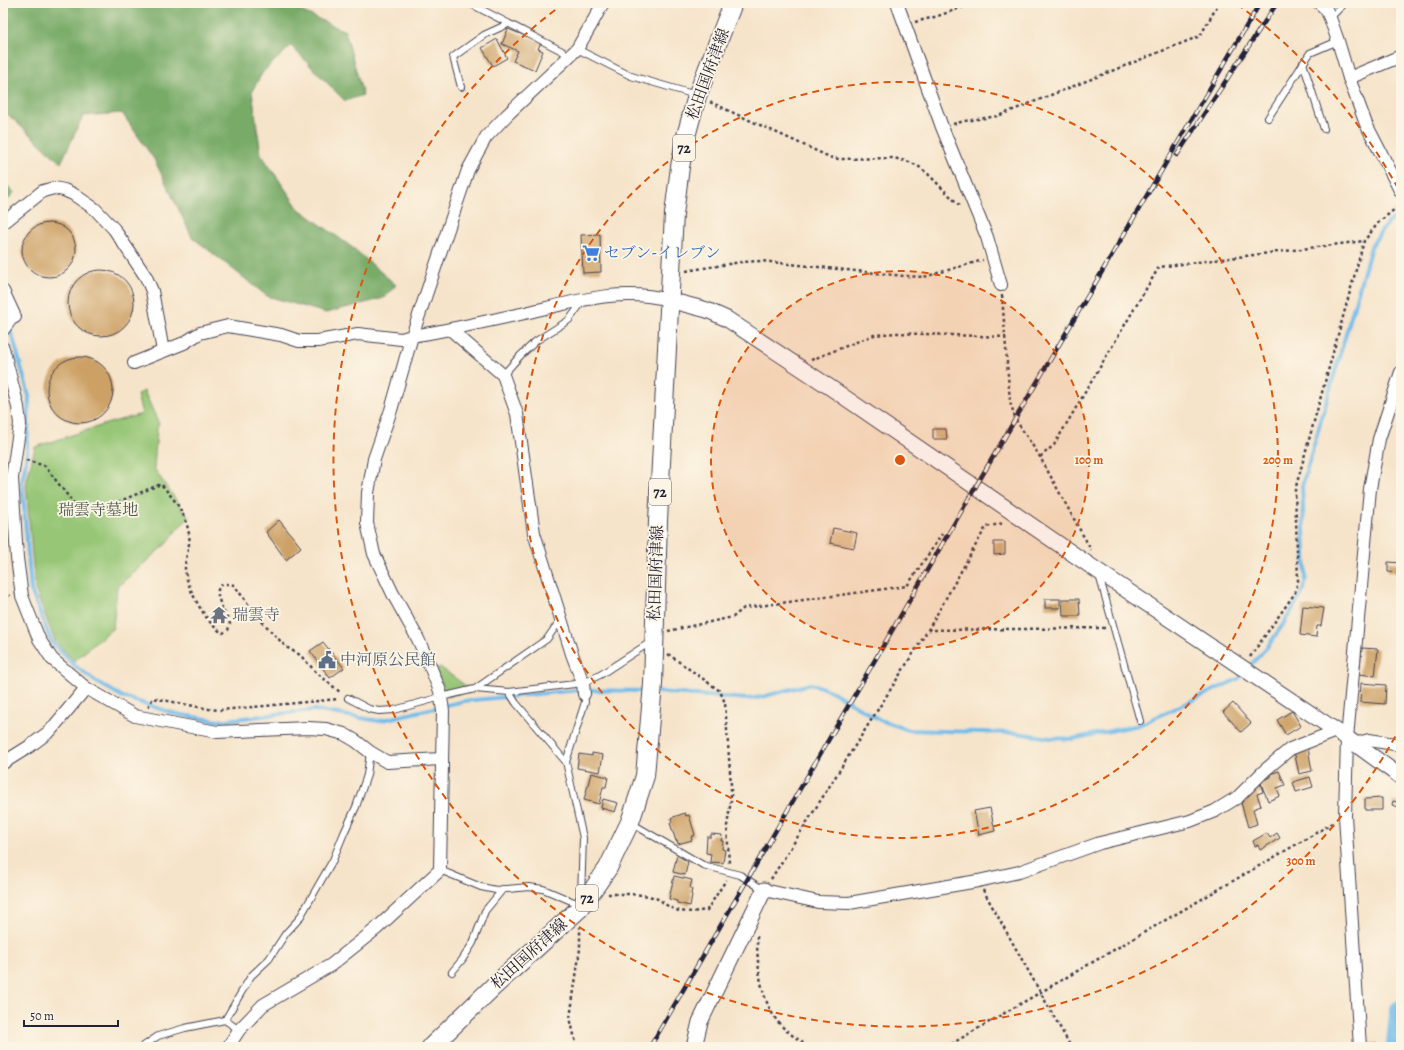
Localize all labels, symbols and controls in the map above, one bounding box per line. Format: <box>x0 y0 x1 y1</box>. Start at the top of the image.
street label: 松田国府津線 <box>681 25 735 123</box>
road number: 72 <box>673 135 695 161</box>
place label: セブン-イレブン <box>604 242 721 264</box>
supermarket icon: セブン-イレブン <box>581 243 601 263</box>
text: 100 m <box>1075 452 1103 468</box>
text: 200 m <box>1263 452 1293 468</box>
centre of rings <box>893 453 907 467</box>
road number: 72 <box>649 479 671 505</box>
park label: 瑞雲寺墓地 <box>58 499 138 521</box>
street label: 松田国府津線 <box>643 525 669 621</box>
place label: 瑞雲寺 <box>232 604 280 626</box>
temple icon: 瑞雲寺 <box>209 605 229 625</box>
place label: 中河原公民館 <box>340 649 436 671</box>
public building icon: 中河原公民館 <box>317 650 337 670</box>
text: 300 m <box>1286 853 1316 869</box>
road number: 72 <box>576 885 598 911</box>
street label: 松田国府津線 <box>486 914 572 994</box>
scale bar <box>24 1002 118 1028</box>
text: 50 m <box>30 1008 54 1024</box>

